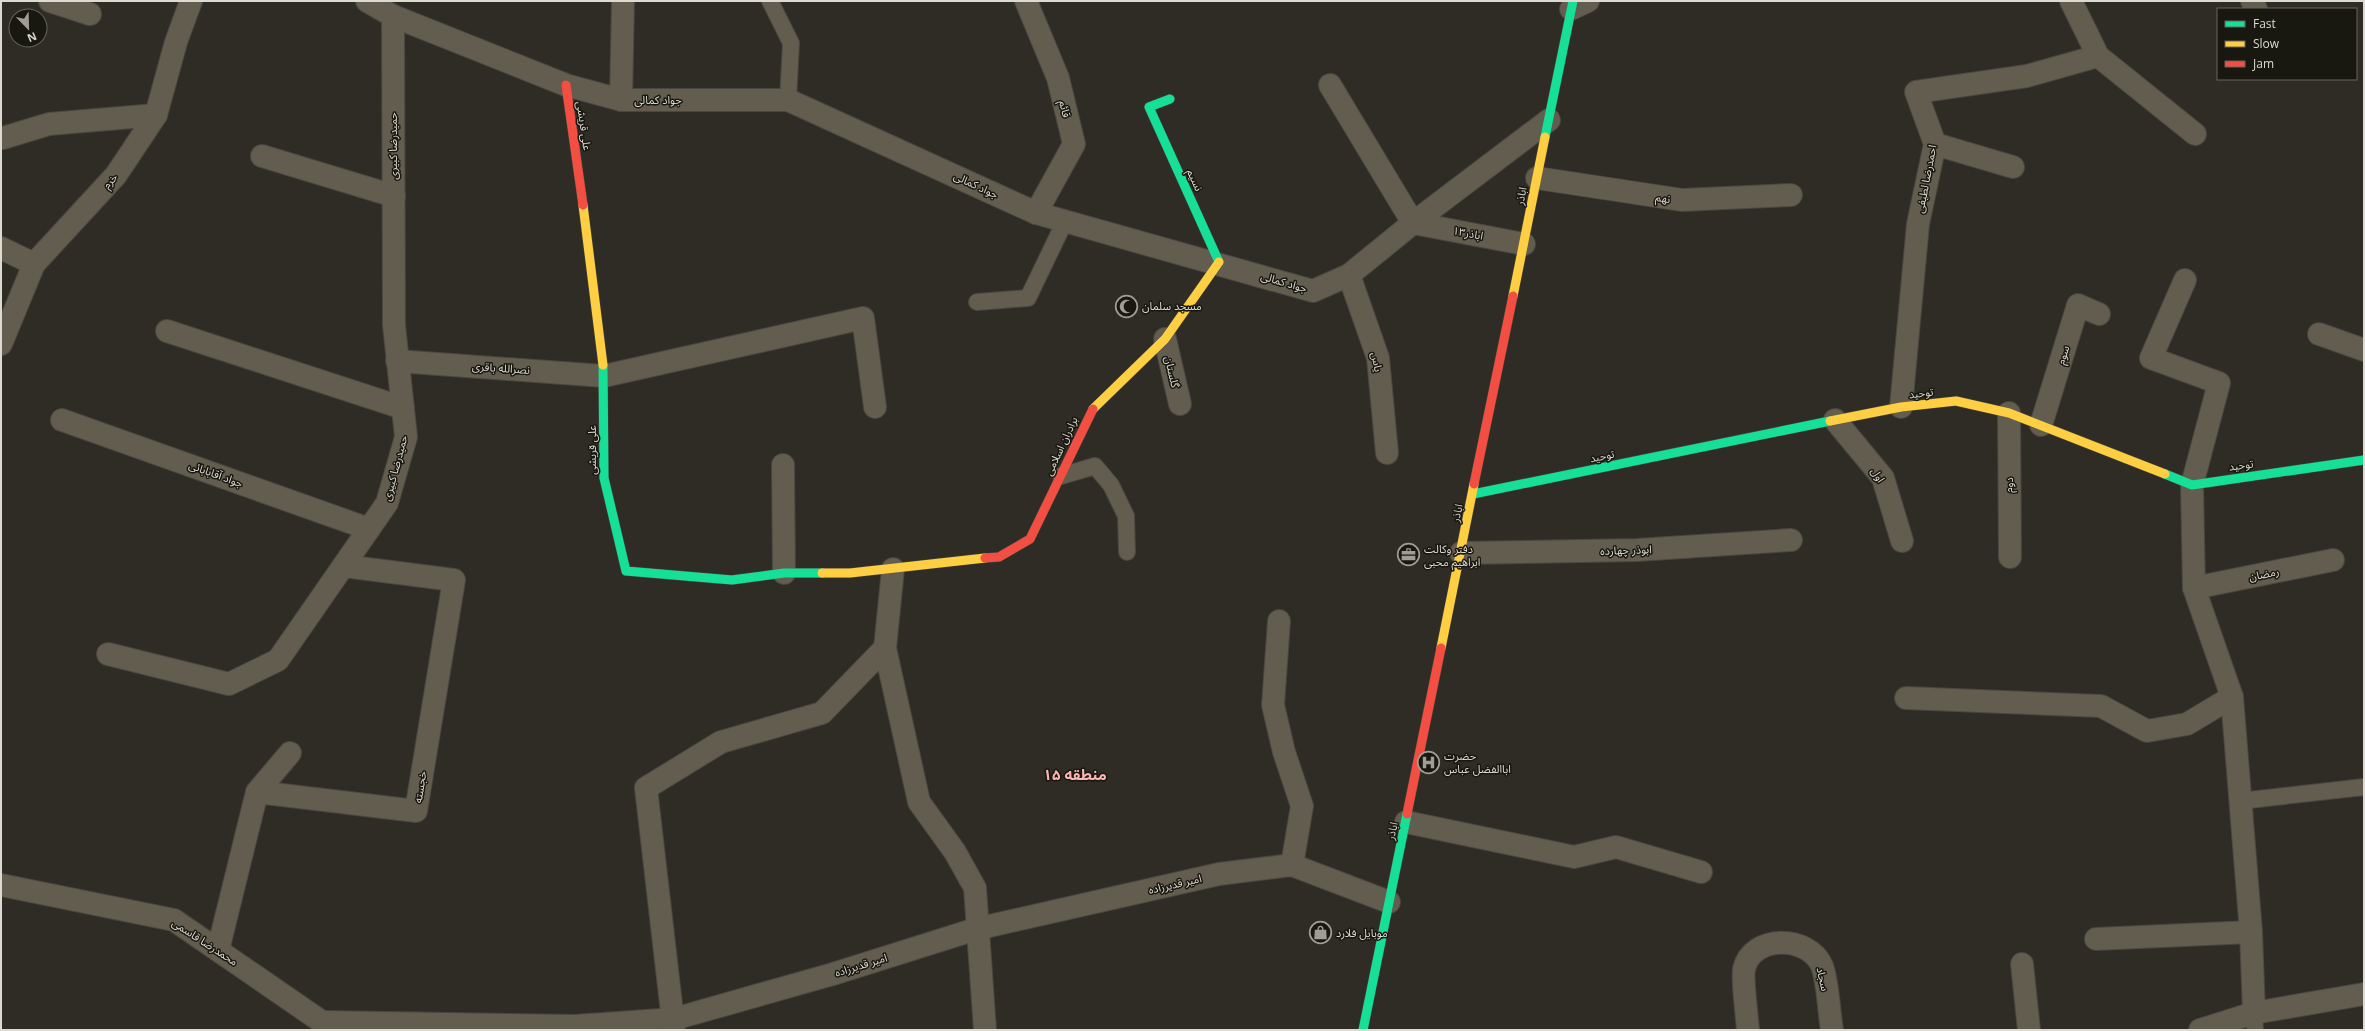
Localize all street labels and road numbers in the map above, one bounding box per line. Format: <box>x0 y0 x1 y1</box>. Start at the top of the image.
street label: جواد کمالی <box>634 92 682 107</box>
street label: قائم <box>1054 99 1075 120</box>
street label: علی قریشی <box>574 100 595 152</box>
street label: حمیدرضا کبیری <box>385 112 400 180</box>
street label: احمدرضا لطیفی <box>1912 143 1940 214</box>
street label: نسیم <box>1182 166 1207 194</box>
street label: جواد کمالی <box>952 168 1001 202</box>
street label: خرم <box>99 169 122 192</box>
street label: اباذر <box>1511 186 1530 207</box>
street label: نهم <box>1654 189 1672 208</box>
street label: اباذر۱۳ <box>1452 222 1485 243</box>
street label: جواد کمالی <box>1259 268 1310 295</box>
street label: سوم <box>2053 343 2074 366</box>
street label: یاس <box>1368 351 1387 373</box>
street label: گلستان <box>1162 355 1184 390</box>
street label: نصرالله باقری <box>471 358 531 377</box>
street label: توحید <box>1908 384 1934 402</box>
street label: برادران اسلامی <box>1040 414 1081 478</box>
street label: علی قریشی <box>584 425 599 475</box>
street label: حمیدرضا کبیری <box>379 433 411 502</box>
street label: توحید <box>1588 446 1616 465</box>
street label: توحید <box>2228 455 2254 474</box>
street label: جواد آقابابائی <box>187 457 246 490</box>
street label: اول <box>1868 464 1889 485</box>
street label: دوم <box>2001 477 2017 493</box>
street label: اباذر <box>1447 503 1466 524</box>
street label: ابوذر چهارده <box>1600 541 1652 559</box>
street label: رمضان <box>2247 563 2280 584</box>
street label: خجسته <box>410 769 430 804</box>
street label: اباذر <box>1382 821 1401 842</box>
street label: امیر قدیرزاده <box>1147 870 1203 897</box>
street label: محمدرضا قاسمی <box>169 915 241 969</box>
street label: امیر قدیرزاده <box>833 949 889 980</box>
street label: سجاد <box>1813 965 1834 993</box>

